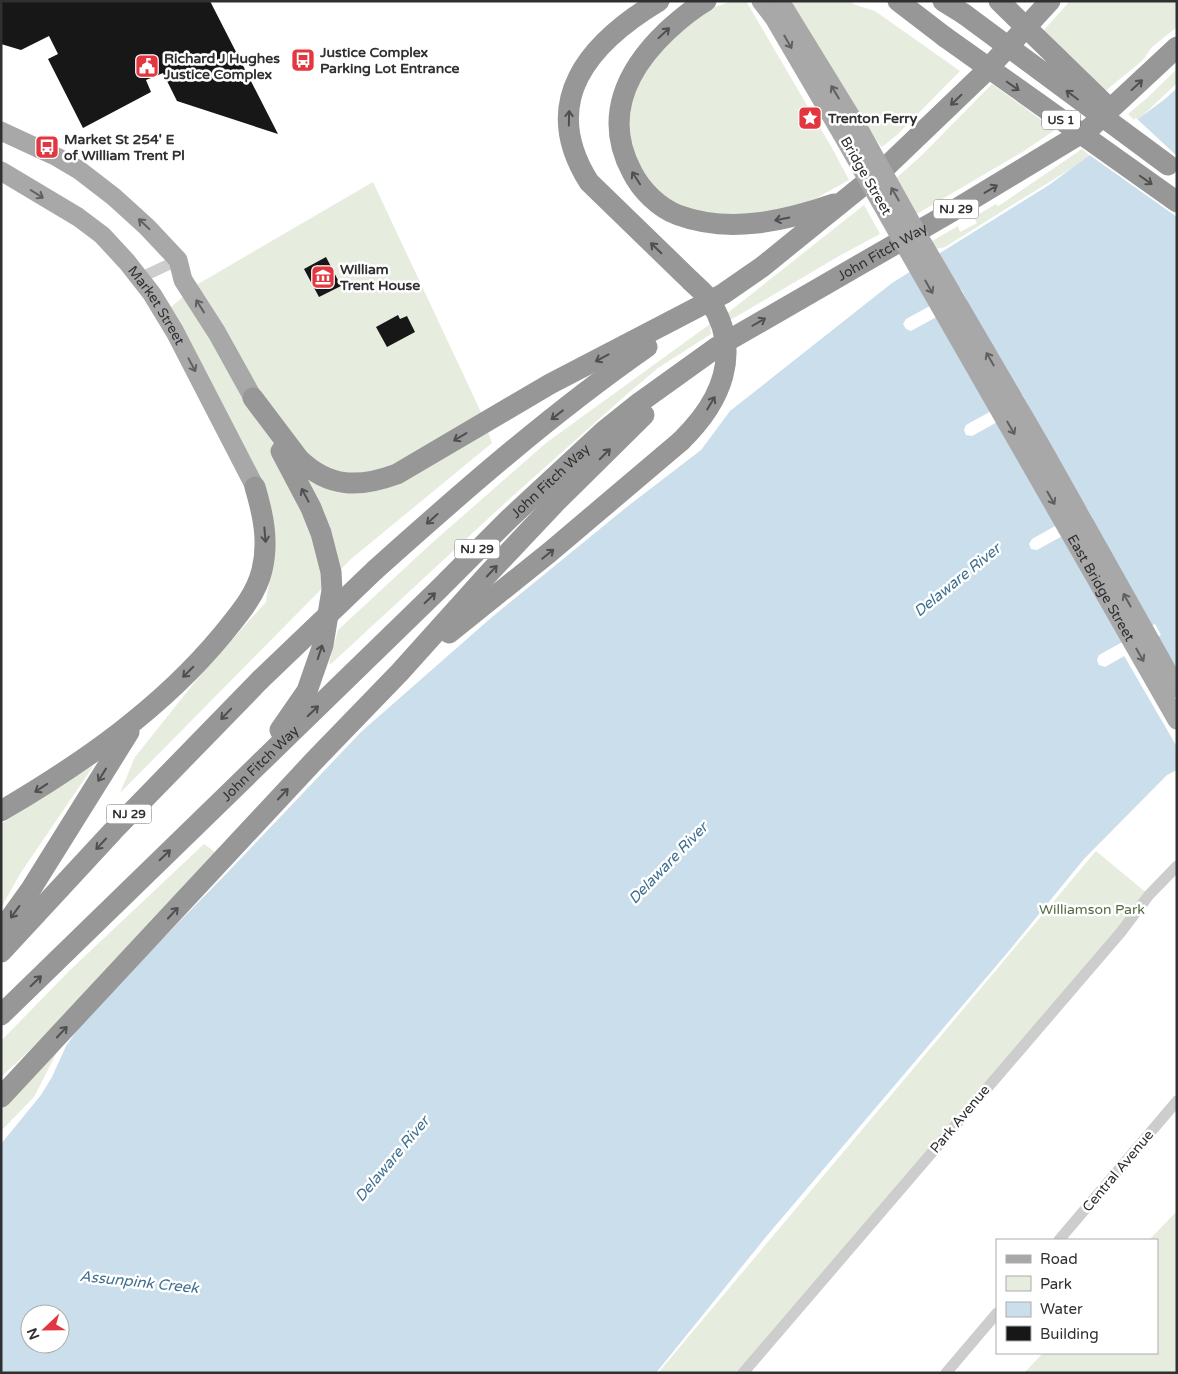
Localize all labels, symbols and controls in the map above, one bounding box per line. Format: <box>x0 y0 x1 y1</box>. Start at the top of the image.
one-way arrow <box>658 27 671 39</box>
one-way arrow <box>783 34 793 49</box>
place label: Justice Complex Parking Lot Entrance <box>319 44 460 77</box>
bus stop icon: Justice Complex Parking Lot Entrance <box>290 47 316 73</box>
place label: Richard J Hughes Justice Complex <box>163 50 280 83</box>
public building icon: Richard J Hughes Justice Complex <box>134 53 160 79</box>
one-way arrow <box>1130 79 1143 91</box>
one-way arrow <box>1006 81 1020 91</box>
one-way arrow <box>830 85 840 99</box>
one-way arrow <box>1066 89 1080 100</box>
one-way arrow <box>950 93 962 106</box>
place icon: Trenton Ferry <box>797 105 823 131</box>
one-way arrow <box>564 110 574 126</box>
place label: Trenton Ferry <box>827 110 918 127</box>
road number: US 1 <box>1042 110 1080 130</box>
place label: Market St 254' E of William Trent Pl <box>64 131 185 164</box>
bus stop icon: Market St 254' E of William Trent Pl <box>34 134 60 160</box>
street label: Bridge Street <box>837 134 896 219</box>
one-way arrow <box>631 171 641 185</box>
one-way arrow <box>1139 175 1153 185</box>
one-way arrow <box>983 183 997 193</box>
one-way arrow <box>890 188 900 202</box>
one-way arrow <box>30 189 44 199</box>
road number: NJ 29 <box>934 200 978 218</box>
one-way arrow <box>775 215 791 224</box>
one-way arrow <box>138 218 151 230</box>
street label: John Fitch Way <box>834 219 931 284</box>
one-way arrow <box>651 242 663 254</box>
place label: William Trent House <box>339 261 420 294</box>
street label: Market Street <box>125 262 189 348</box>
museum icon: William Trent House <box>310 264 336 290</box>
one-way arrow <box>925 280 935 294</box>
one-way arrow <box>195 299 205 313</box>
one-way arrow <box>752 317 766 327</box>
one-way arrow <box>985 352 995 366</box>
one-way arrow <box>595 353 610 363</box>
one-way arrow <box>188 357 198 372</box>
one-way arrow <box>707 397 717 411</box>
one-way arrow <box>551 410 564 421</box>
one-way arrow <box>1006 420 1016 435</box>
one-way arrow <box>454 432 468 442</box>
street label: John Fitch Way <box>507 440 593 522</box>
one-way arrow <box>598 448 611 460</box>
one-way arrow <box>300 488 310 503</box>
one-way arrow <box>1046 491 1056 506</box>
one-way arrow <box>426 514 439 525</box>
one-way arrow <box>260 527 269 543</box>
street label: East Bridge Street <box>1064 531 1139 645</box>
water label: Delaware River <box>910 538 1006 620</box>
road number: NJ 29 <box>454 540 500 558</box>
one-way arrow <box>541 548 554 559</box>
one-way arrow <box>486 564 498 577</box>
one-way arrow <box>423 592 436 604</box>
one-way arrow <box>1122 593 1132 608</box>
one-way arrow <box>316 644 326 660</box>
one-way arrow <box>1135 647 1145 661</box>
one-way arrow <box>182 666 194 678</box>
one-way arrow <box>307 705 319 717</box>
one-way arrow <box>220 708 232 720</box>
street label: John Fitch Way <box>218 722 302 805</box>
one-way arrow <box>97 768 107 782</box>
one-way arrow <box>34 783 48 793</box>
one-way arrow <box>277 787 289 800</box>
road number: NJ 29 <box>106 804 152 824</box>
water label: Delaware River <box>625 817 713 907</box>
one-way arrow <box>95 837 107 850</box>
one-way arrow <box>158 849 170 861</box>
park label: Williamson Park <box>1039 901 1145 918</box>
one-way arrow <box>9 905 20 918</box>
one-way arrow <box>167 907 179 919</box>
one-way arrow <box>30 974 42 987</box>
one-way arrow <box>56 1026 68 1039</box>
street label: Park Avenue <box>927 1081 993 1157</box>
water label: Delaware River <box>351 1111 434 1205</box>
street label: Central Avenue <box>1079 1127 1157 1215</box>
legend <box>996 1239 1158 1354</box>
text: Road <box>1040 1250 1078 1268</box>
water label: Assunpink Creek <box>79 1267 201 1297</box>
text: Park <box>1040 1275 1072 1293</box>
text: Water <box>1040 1300 1083 1318</box>
north arrow <box>20 1304 70 1354</box>
text: N <box>23 1325 43 1342</box>
text: Building <box>1040 1325 1099 1343</box>

